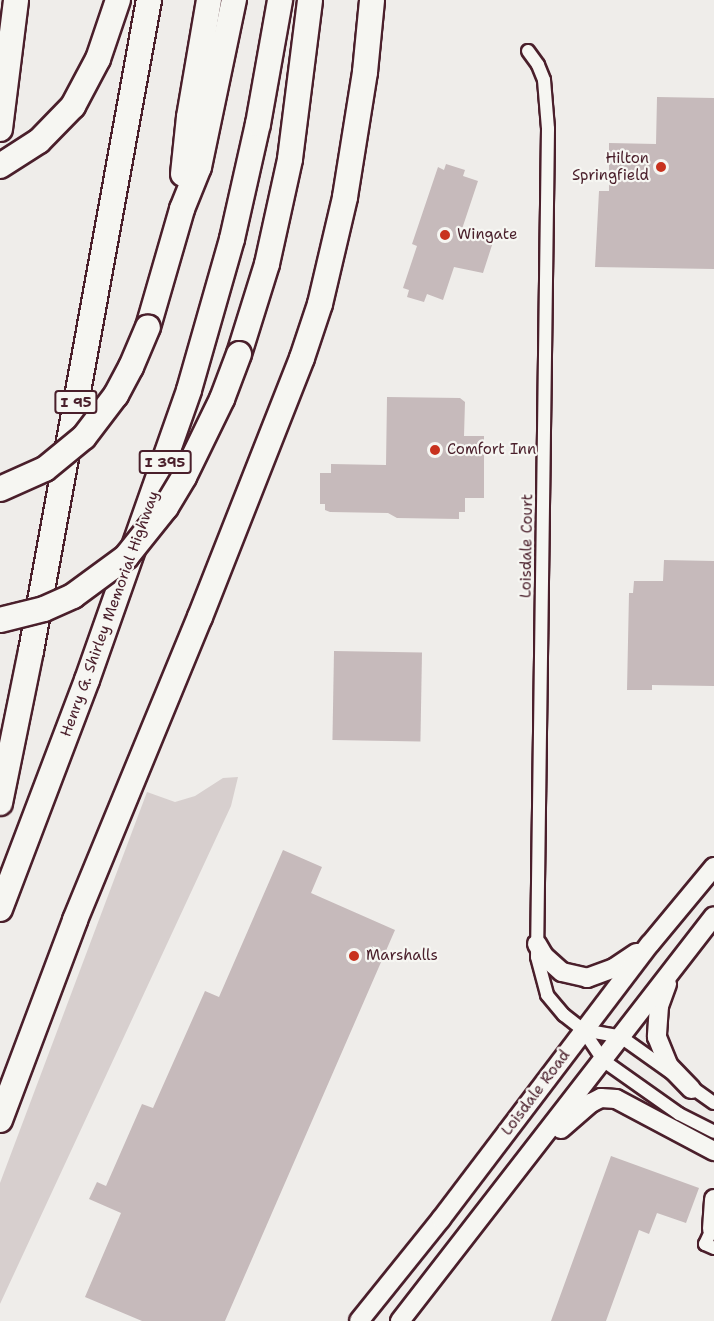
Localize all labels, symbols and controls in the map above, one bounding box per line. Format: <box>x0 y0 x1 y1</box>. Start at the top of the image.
place label: Hilton Springfield <box>572 149 649 184</box>
marker: Hilton Springfield <box>654 160 668 174</box>
place label: Wingate <box>457 226 517 244</box>
marker: Wingate <box>438 228 452 242</box>
road number: I 95 <box>54 391 98 413</box>
place label: Comfort Inn <box>447 441 536 459</box>
marker: Comfort Inn <box>428 443 442 457</box>
road number: I 395 <box>138 451 192 473</box>
street label: Henry G. Shirley Memorial Highway <box>57 489 163 739</box>
street label: Loisdale Court <box>517 494 537 598</box>
place label: Marshalls <box>366 947 438 965</box>
marker: Marshalls <box>347 949 361 963</box>
street label: Loisdale Road <box>498 1047 574 1139</box>

